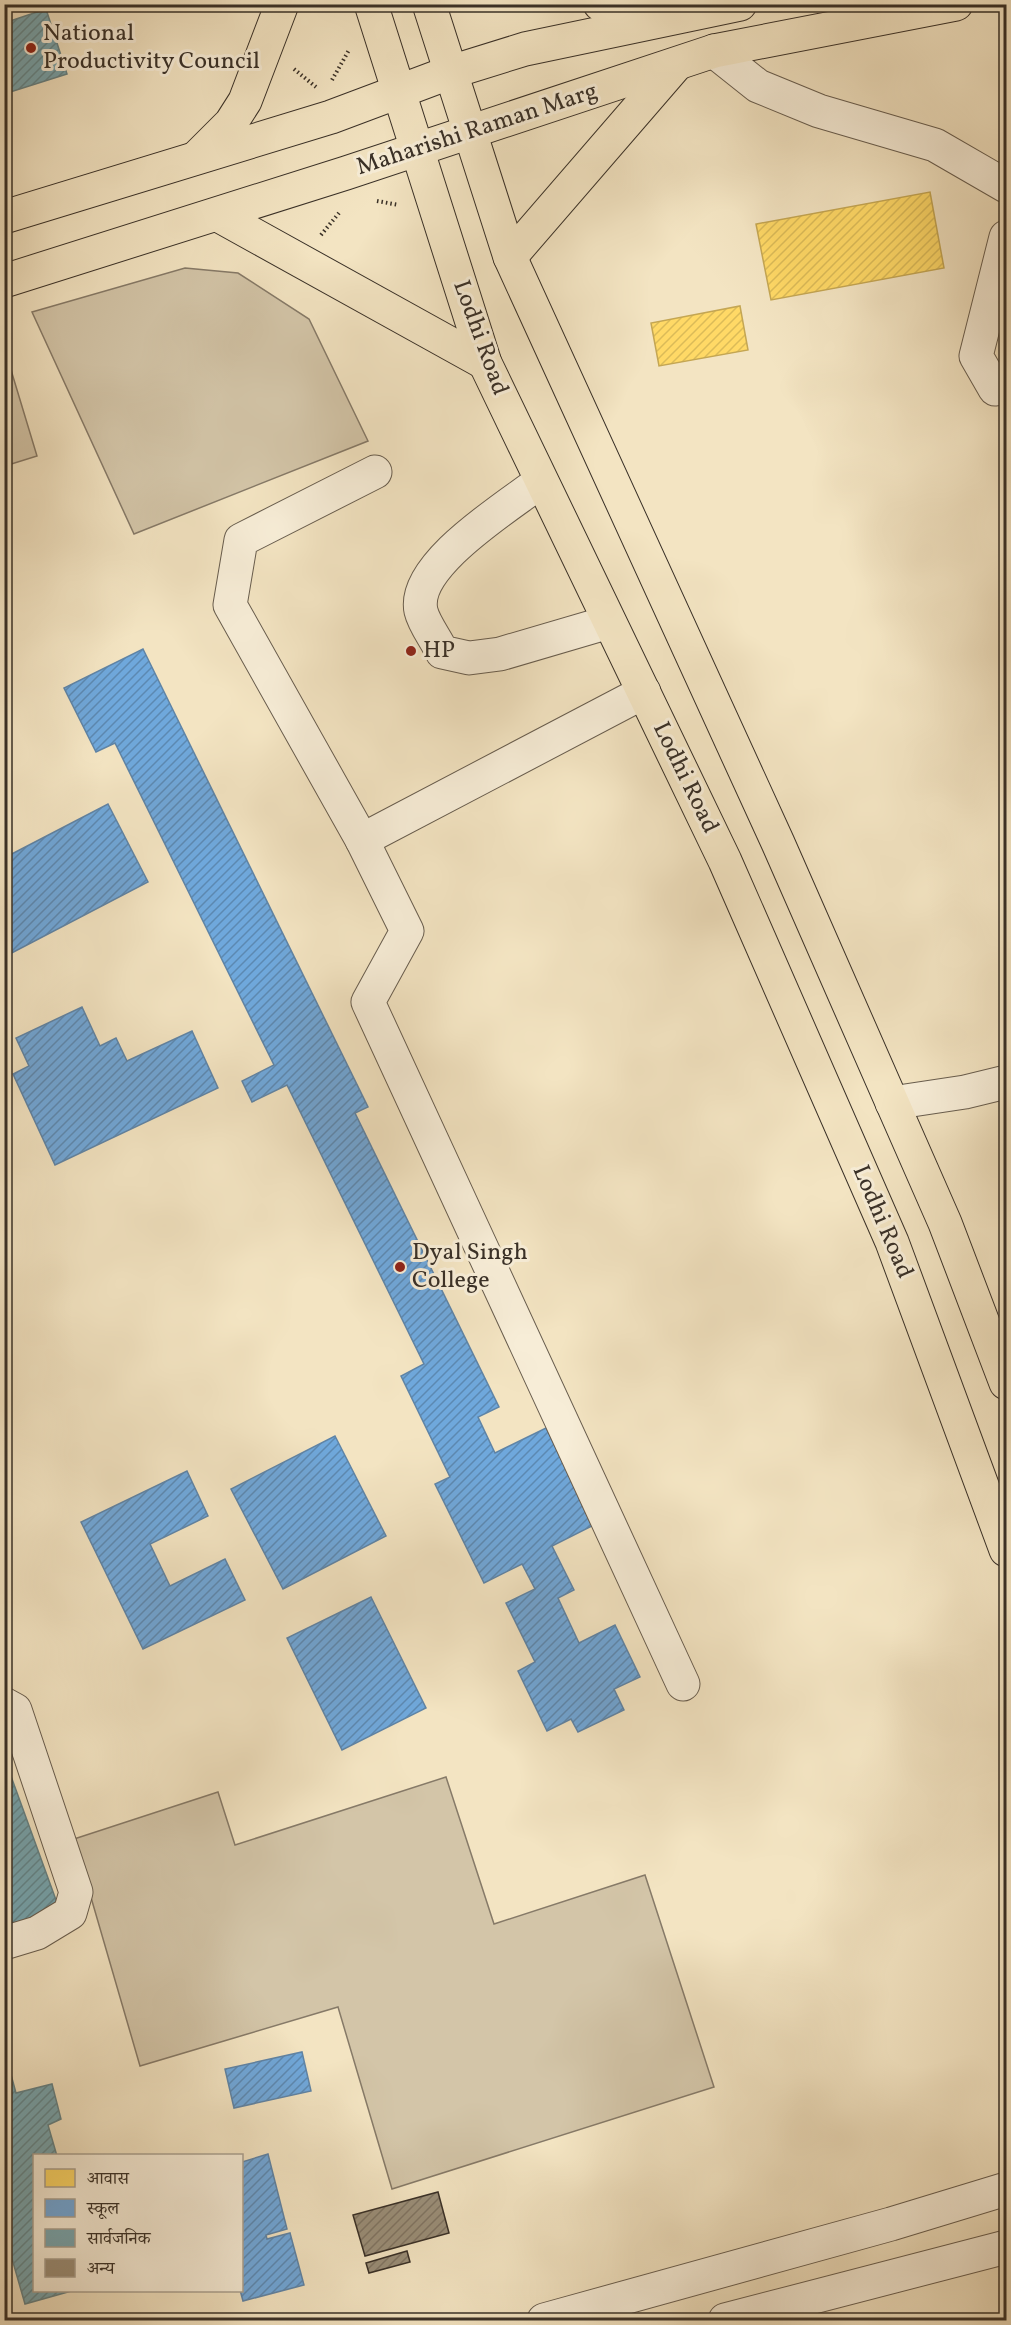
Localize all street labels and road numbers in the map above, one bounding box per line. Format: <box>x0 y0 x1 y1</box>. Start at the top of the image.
street label: Maharishi Raman Marg <box>352 75 602 185</box>
street label: Lodhi Road <box>443 276 517 400</box>
street label: Lodhi Road <box>643 717 727 839</box>
street label: Lodhi Road <box>843 1160 921 1284</box>

